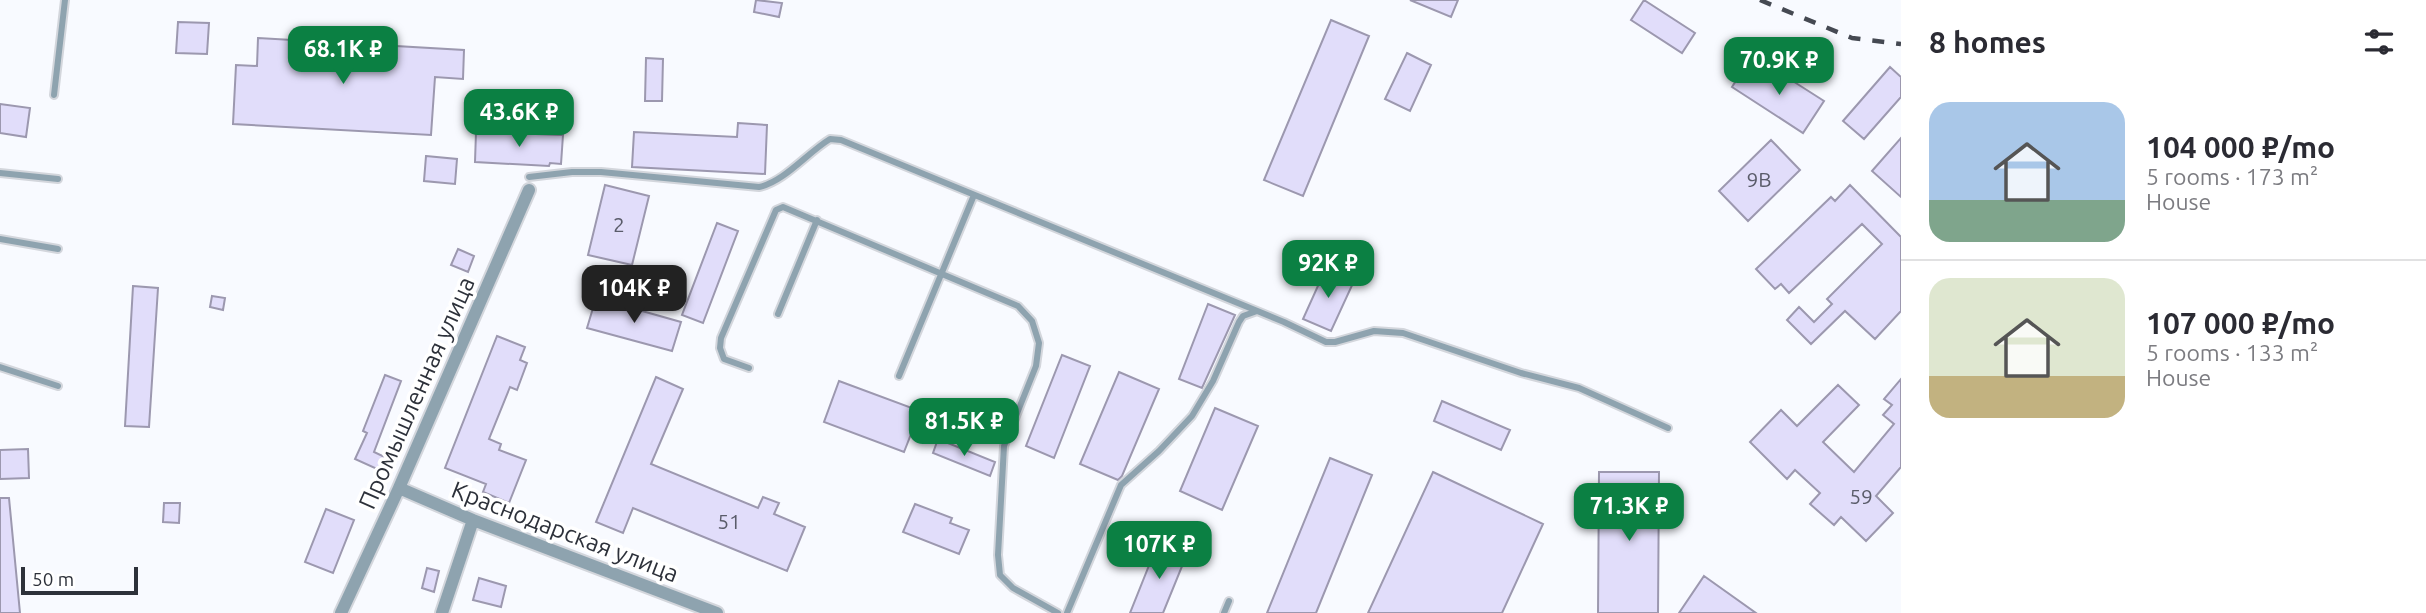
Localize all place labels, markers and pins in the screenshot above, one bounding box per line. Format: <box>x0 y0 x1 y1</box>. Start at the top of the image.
pin: 68.1K ₽ <box>278 27 408 86</box>
pin: 70.9K ₽ <box>1714 38 1844 97</box>
pin: 43.6K ₽ <box>454 90 584 149</box>
pin: 92K ₽ <box>1279 240 1377 300</box>
pin: 104K ₽ <box>577 266 691 325</box>
pin: 81.5K ₽ <box>899 398 1029 458</box>
pin: 71.3K ₽ <box>1564 484 1694 543</box>
pin: 107K ₽ <box>1102 522 1216 581</box>

